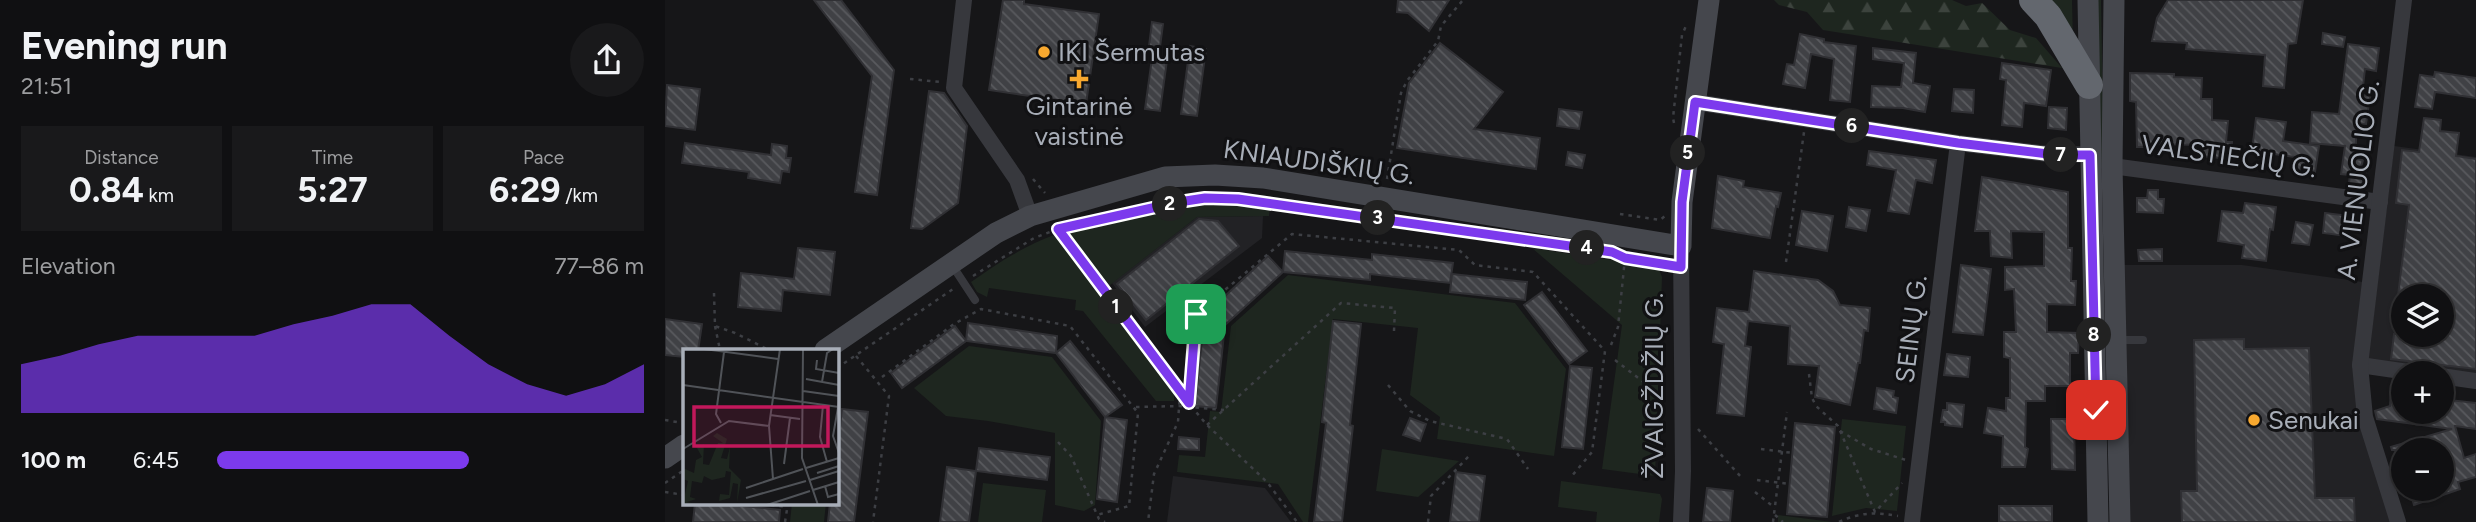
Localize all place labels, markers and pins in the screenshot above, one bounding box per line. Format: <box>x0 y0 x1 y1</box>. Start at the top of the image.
place label: IKI Šermutas <box>1058 36 1205 68</box>
marker: IKI Šermutas <box>1036 44 1052 60</box>
marker: Gintarinė vaistinė <box>1071 71 1087 87</box>
place label: Gintarinė vaistinė <box>1026 90 1132 152</box>
pin: 6 <box>1835 108 1869 144</box>
pin: 5 <box>1671 136 1705 170</box>
pin: 7 <box>2043 138 2079 172</box>
pin: 2 <box>1153 186 1187 222</box>
pin: 3 <box>1361 200 1395 235</box>
pin: 4 <box>1569 230 1605 266</box>
pin <box>1166 284 1226 344</box>
pin: 1 <box>1099 290 1133 324</box>
pin: 8 <box>2077 318 2111 352</box>
pin <box>2066 380 2126 440</box>
place label: Senukai <box>2268 404 2359 436</box>
marker: Senukai <box>2246 412 2262 428</box>

